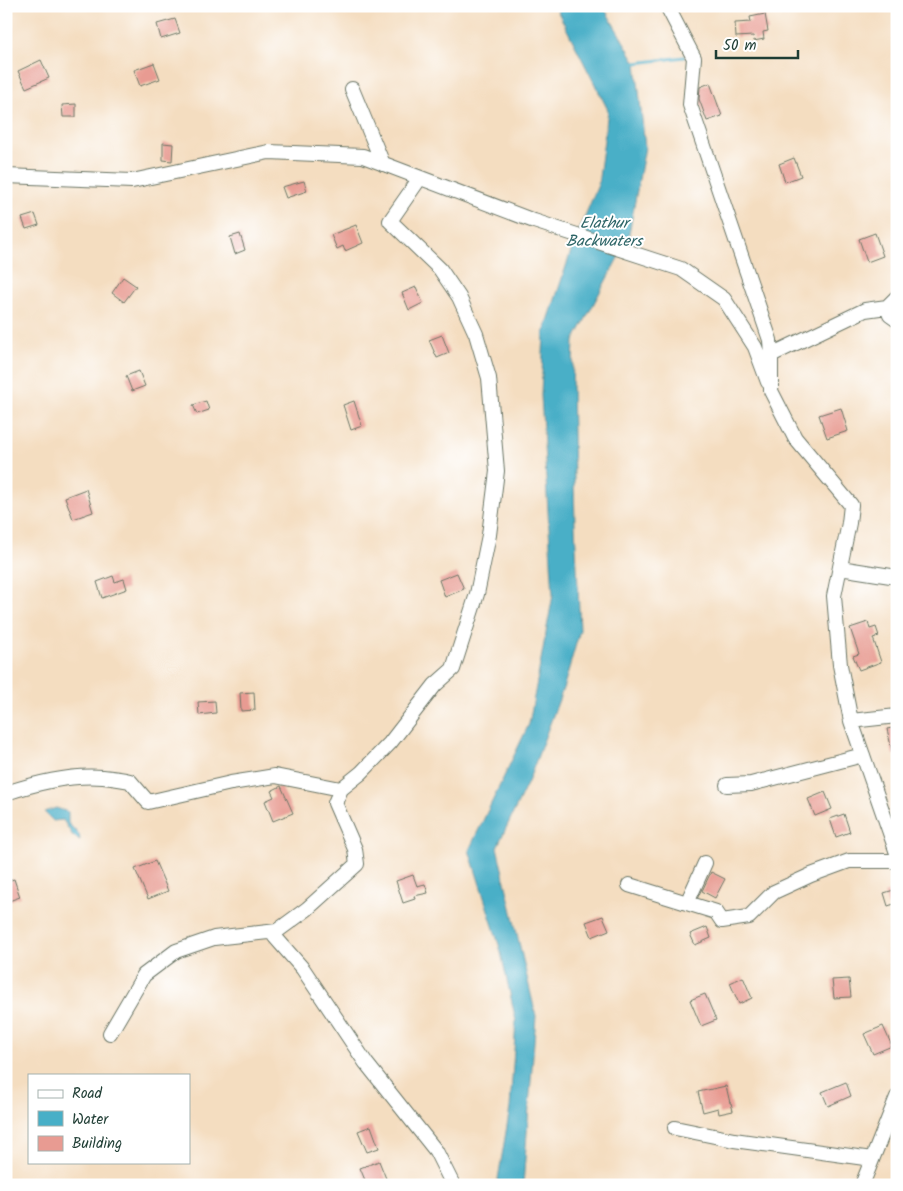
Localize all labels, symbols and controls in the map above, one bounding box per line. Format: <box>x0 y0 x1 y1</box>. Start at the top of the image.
scale bar <box>716 28 798 60</box>
text: 50 m <box>723 34 757 58</box>
water label: Elathur Backwaters <box>566 211 644 254</box>
legend <box>28 1074 190 1164</box>
text: Road <box>72 1082 103 1106</box>
text: Water <box>72 1108 109 1132</box>
text: Building <box>72 1132 122 1156</box>

